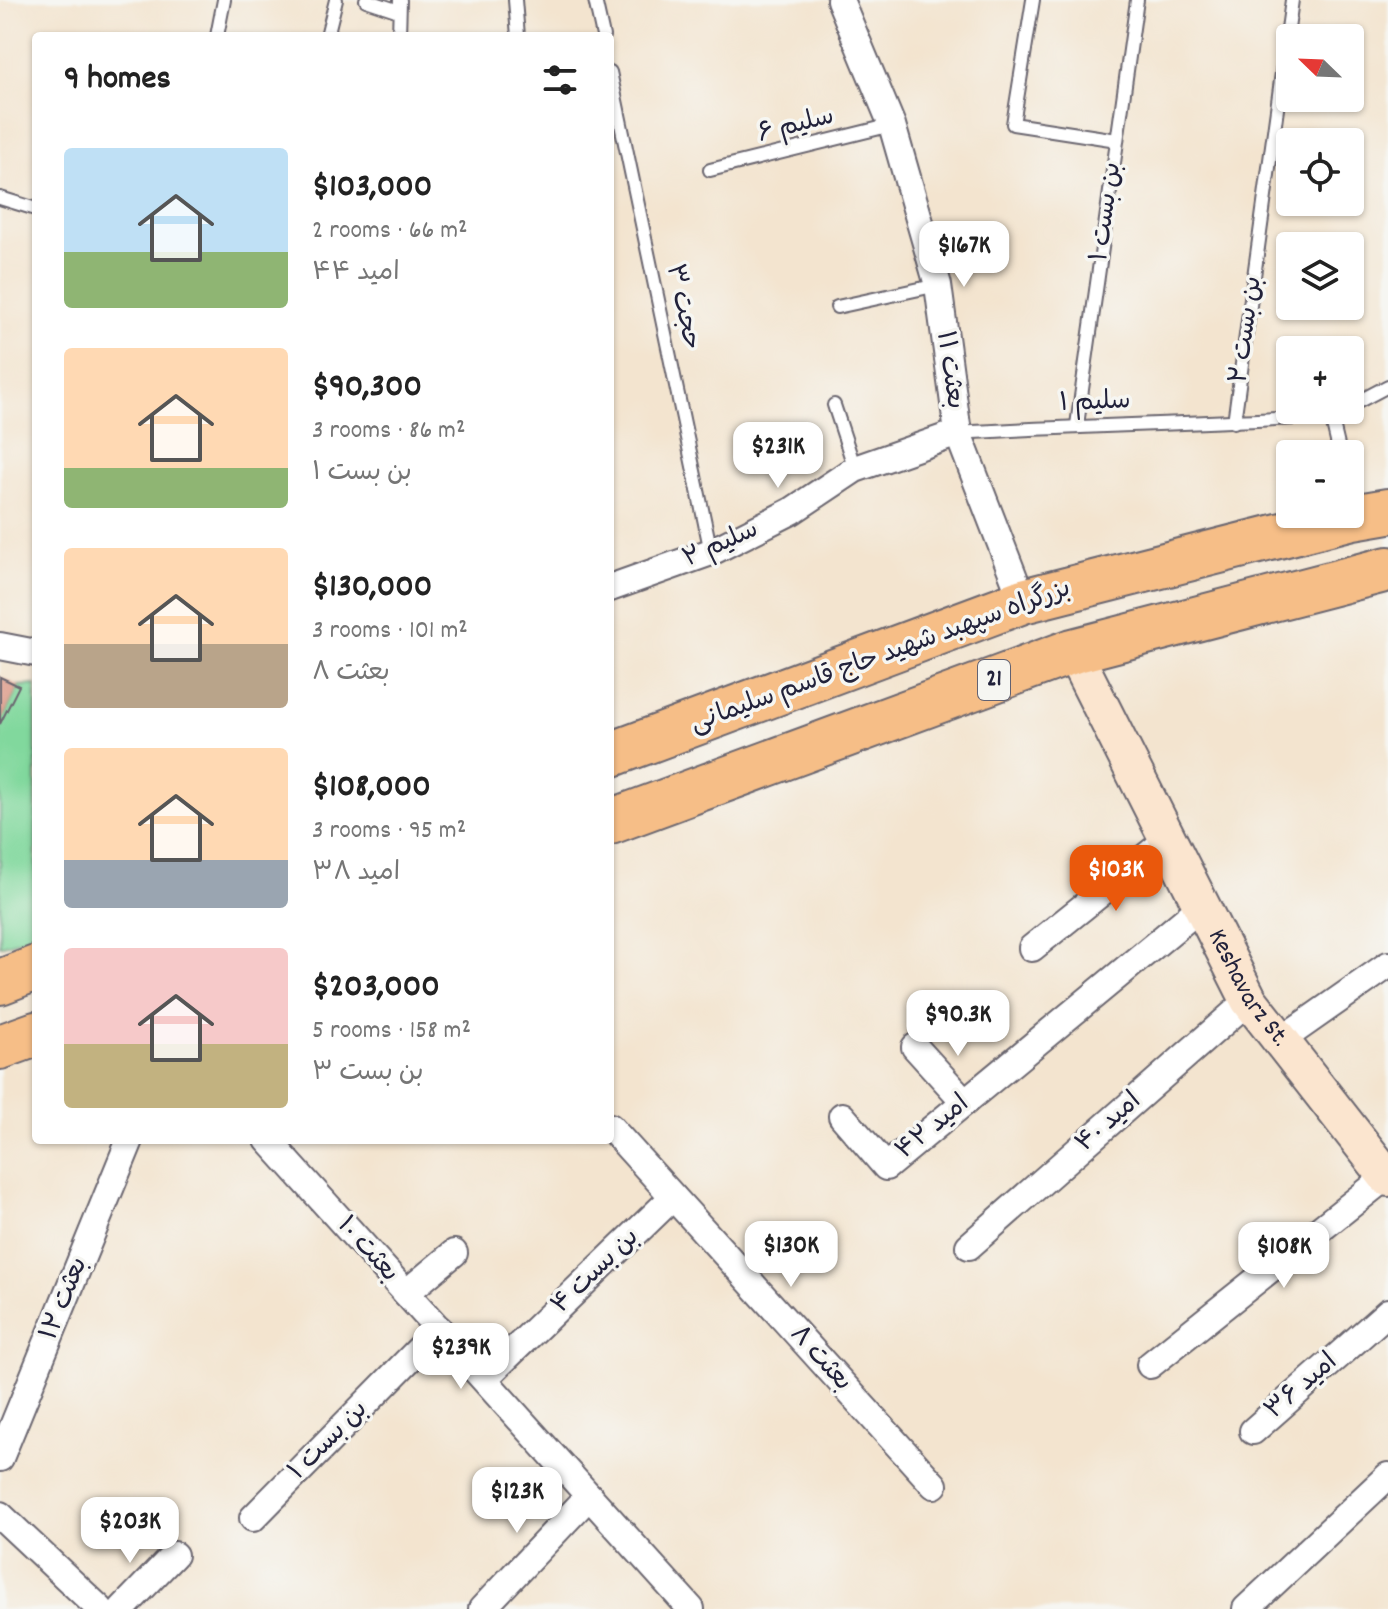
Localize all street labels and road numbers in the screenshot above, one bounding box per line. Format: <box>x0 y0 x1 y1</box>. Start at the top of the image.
street label: سلیم ۶ <box>754 99 838 153</box>
street label: بن بست ۱ <box>1082 160 1132 264</box>
street label: حجت ۳ <box>655 261 709 353</box>
street label: بن بست ۲ <box>1221 274 1273 386</box>
street label: بعثت ۱۱ <box>925 329 973 411</box>
street label: سلیم ۱ <box>1059 383 1131 423</box>
street label: سلیم ۲ <box>677 512 765 578</box>
street label: بزرگراه سپهبد شهید حاج قاسم سلیمانی <box>686 571 1076 743</box>
road number: 21 <box>978 660 1010 700</box>
street label: Keshavarz St. <box>1198 923 1298 1055</box>
street label: امید ۴۰ <box>1068 1084 1150 1162</box>
street label: امید ۴۲ <box>888 1087 978 1169</box>
street label: بعثت ۱۰ <box>327 1209 407 1291</box>
street label: بن بست ۴ <box>544 1221 648 1323</box>
street label: بعثت ۱۲ <box>32 1252 98 1346</box>
street label: بعثت ۸ <box>780 1318 860 1400</box>
street label: امید ۳۶ <box>1258 1345 1346 1429</box>
street label: بن بست ۱ <box>281 1393 377 1489</box>

